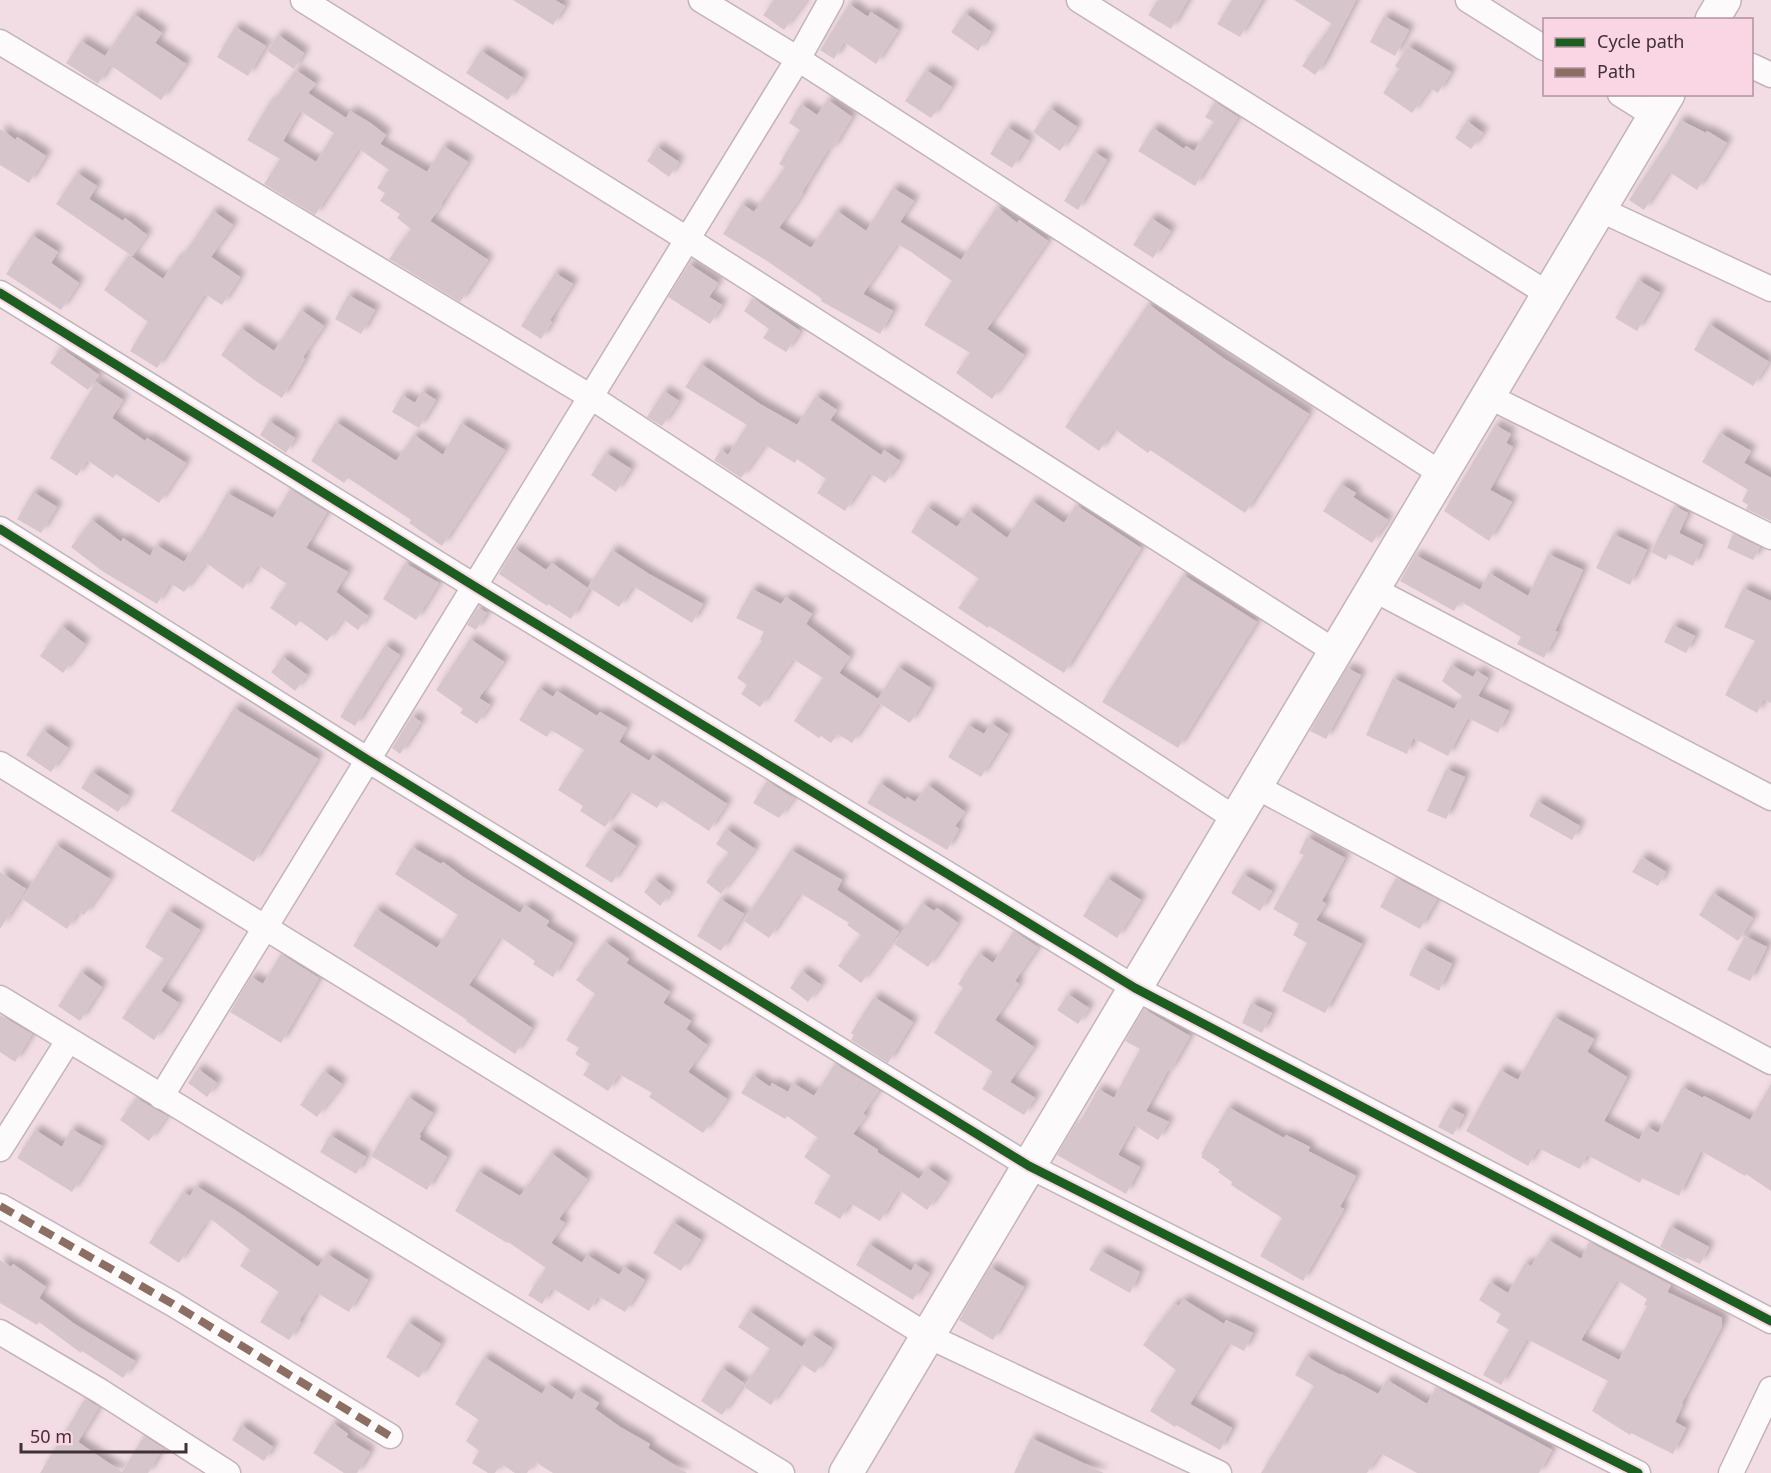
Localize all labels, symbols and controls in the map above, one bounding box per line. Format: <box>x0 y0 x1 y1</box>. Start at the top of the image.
legend <box>1543 18 1753 96</box>
text: Cycle path <box>1597 29 1684 53</box>
text: Path <box>1597 59 1636 83</box>
scale bar <box>21 1416 186 1454</box>
text: 50 m <box>30 1424 72 1448</box>

